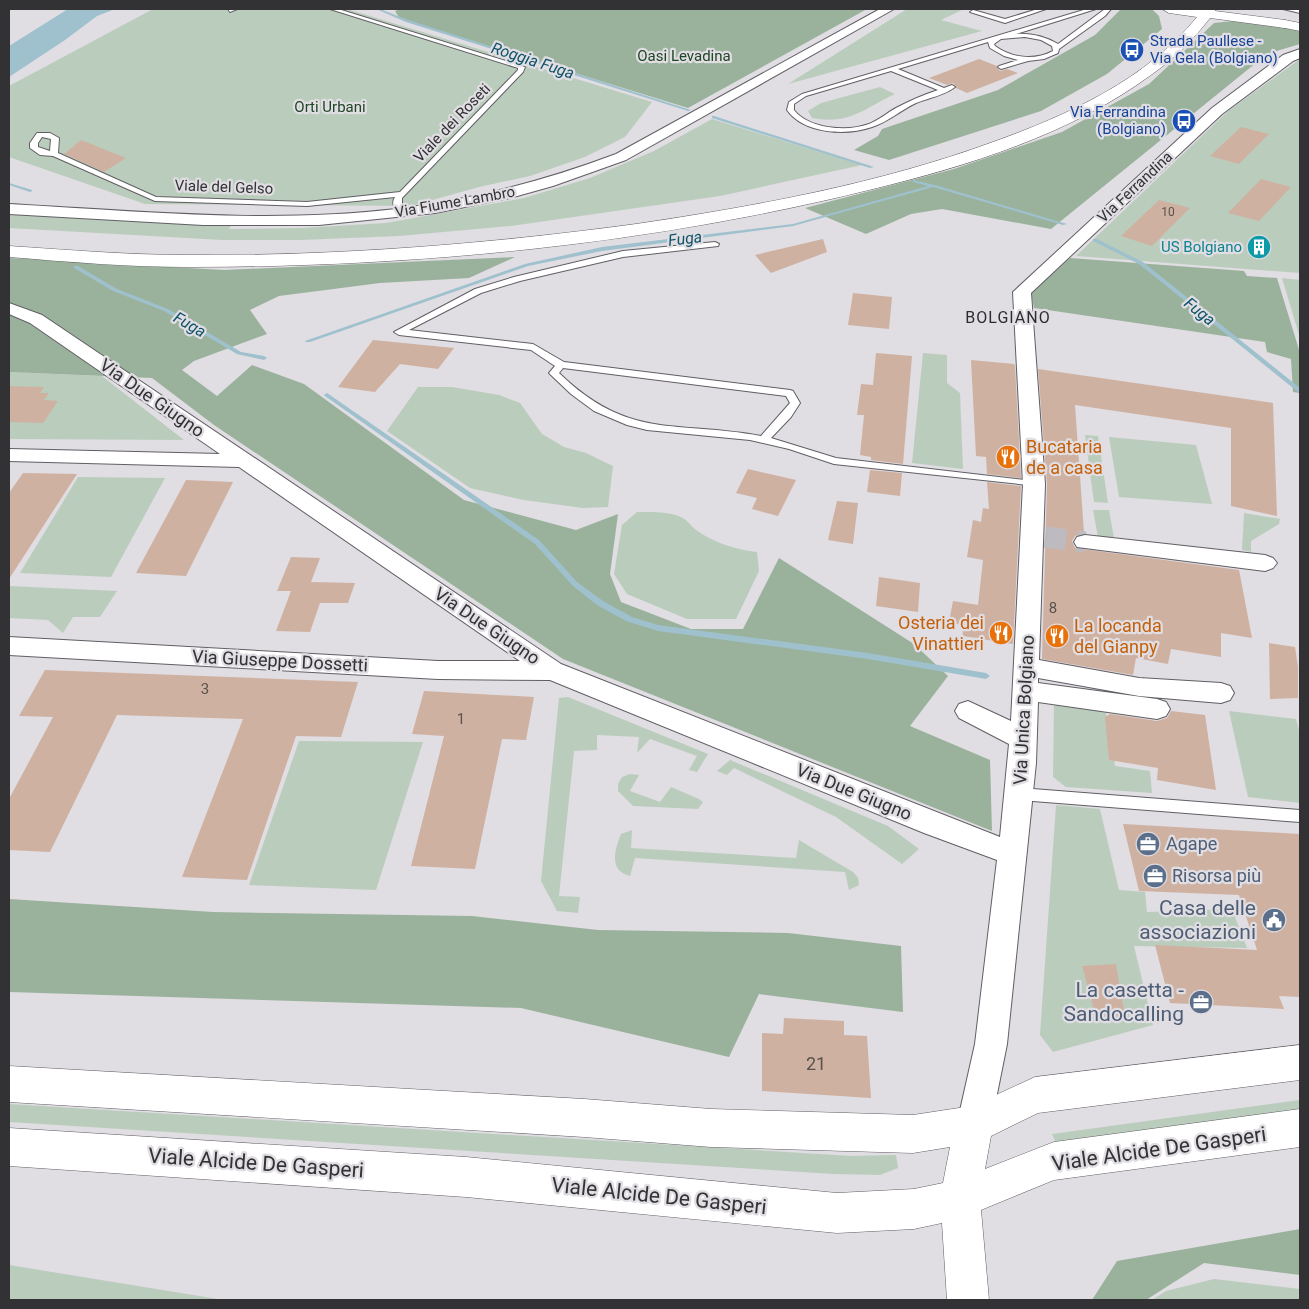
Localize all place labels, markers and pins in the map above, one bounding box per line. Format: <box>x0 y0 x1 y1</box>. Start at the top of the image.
place label: Strada Paullese - Via Gela (Bolgiano) <box>1150 32 1278 67</box>
bus stop icon: Strada Paullese - Via Gela (Bolgiano) <box>1119 37 1145 63</box>
place label: Via Ferrandina (Bolgiano) <box>1070 103 1166 138</box>
bus stop icon: Via Ferrandina (Bolgiano) <box>1171 108 1197 134</box>
building icon: US Bolgiano <box>1246 234 1272 260</box>
place label: US Bolgiano <box>1161 238 1242 256</box>
place label: Bucataria de a casa <box>1026 436 1103 478</box>
restaurant icon: Bucataria de a casa <box>995 444 1021 470</box>
place label: Osteria dei Vinattieri <box>898 612 984 654</box>
place label: La locanda del Gianpy <box>1074 615 1162 657</box>
restaurant icon: Osteria dei Vinattieri <box>988 620 1014 646</box>
restaurant icon: La locanda del Gianpy <box>1044 623 1070 649</box>
office icon: Agape <box>1135 831 1161 857</box>
place label: Agape <box>1166 833 1217 854</box>
office icon: Risorsa più <box>1142 863 1168 889</box>
place label: Risorsa più <box>1172 865 1261 886</box>
place label: Casa delle associazioni <box>1139 896 1256 944</box>
public building icon: Casa delle associazioni <box>1261 907 1287 933</box>
place label: La casetta - Sandocalling <box>1064 978 1184 1026</box>
office icon: La casetta - Sandocalling <box>1188 989 1214 1015</box>

